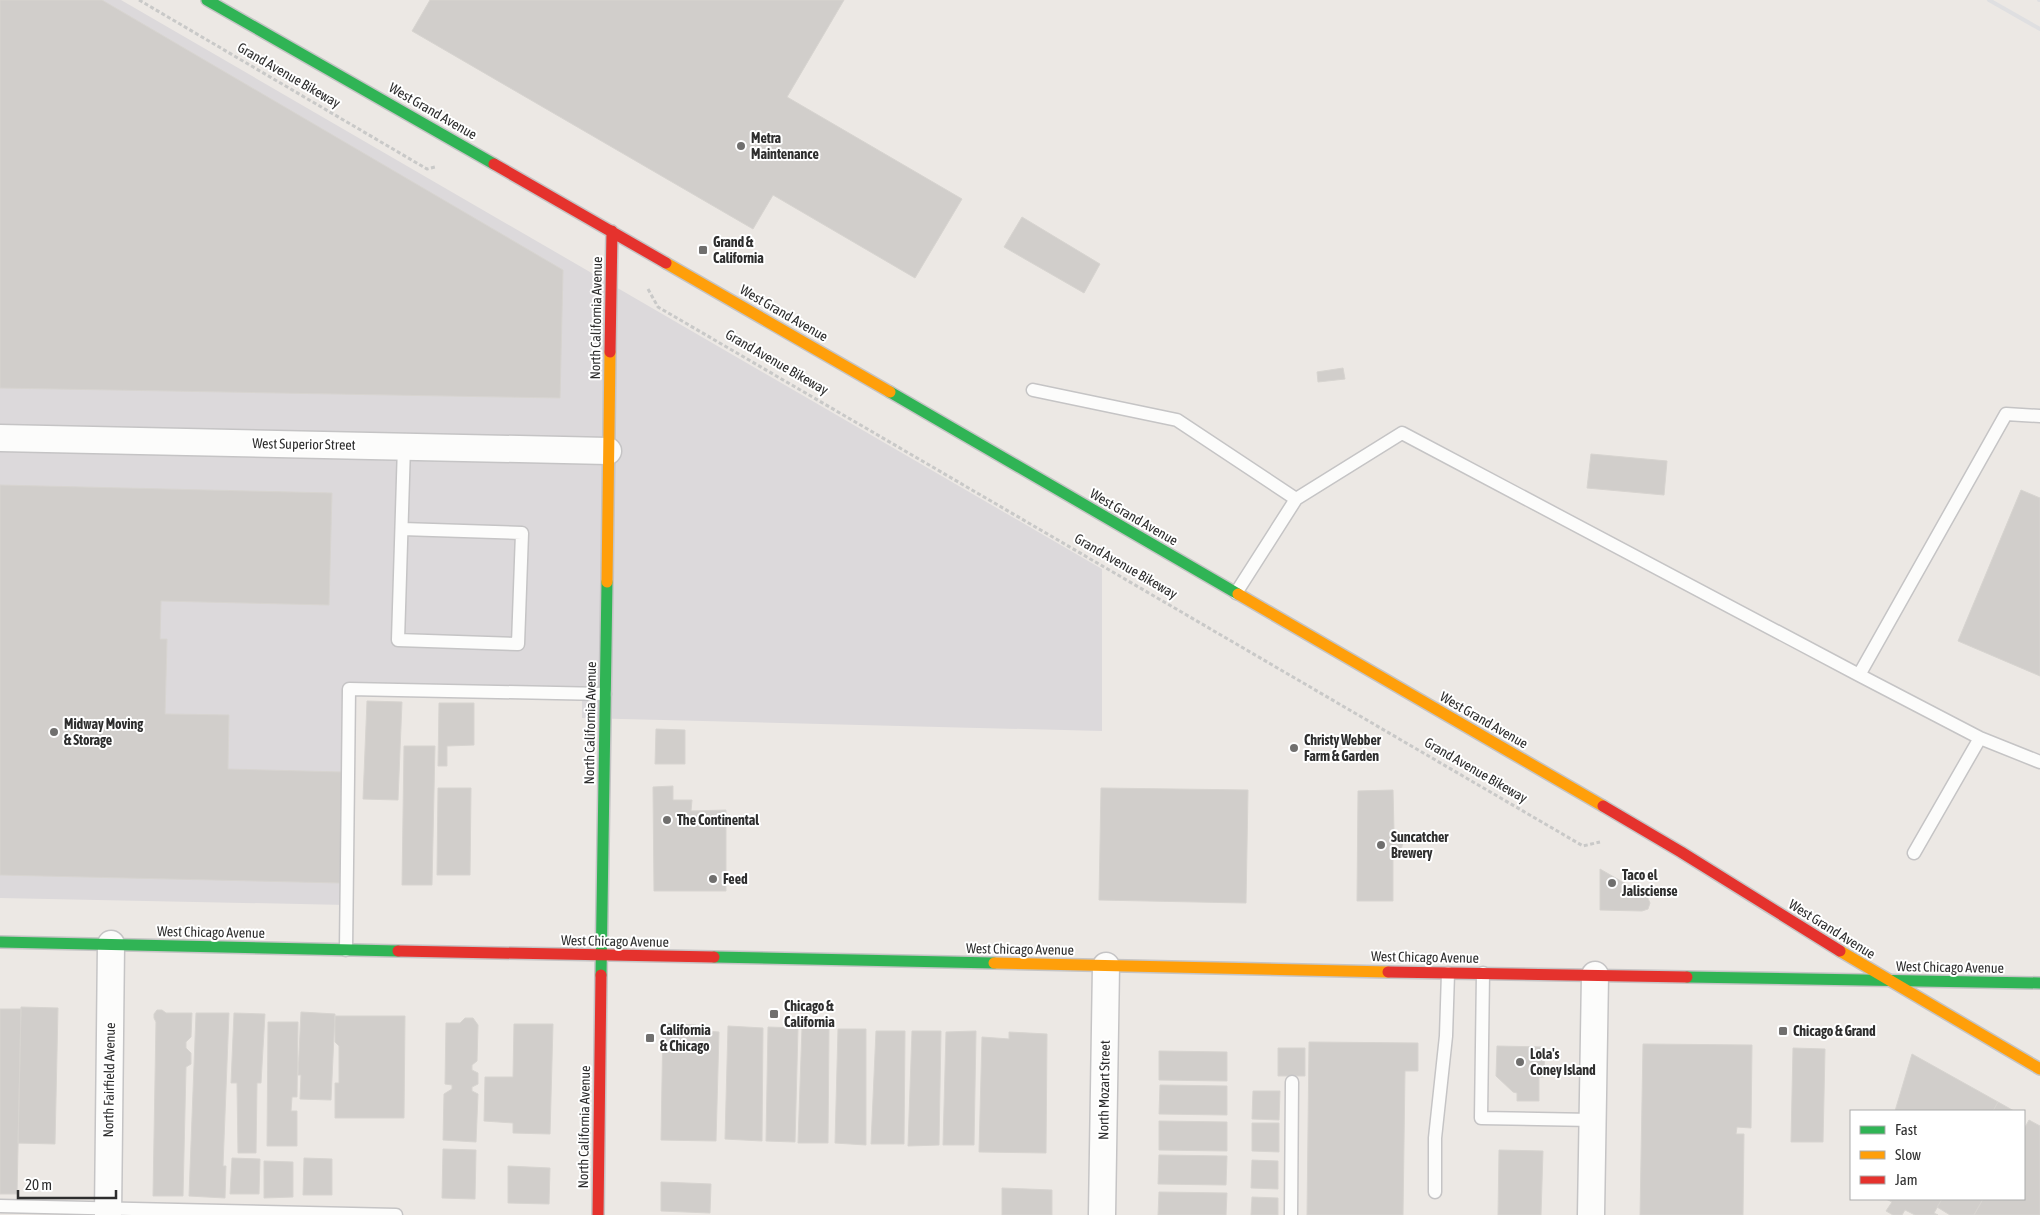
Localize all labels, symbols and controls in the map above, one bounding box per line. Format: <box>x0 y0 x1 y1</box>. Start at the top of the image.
street label: Grand Avenue Bikeway <box>235 39 344 111</box>
street label: West Grand Avenue <box>386 79 480 143</box>
place label: Metra Maintenance <box>751 130 819 162</box>
marker: Metra Maintenance <box>735 140 747 152</box>
place label: Grand & California <box>713 234 764 266</box>
marker: Grand & California <box>697 244 709 256</box>
street label: North California Avenue <box>587 256 605 380</box>
street label: West Grand Avenue <box>737 281 831 345</box>
street label: Grand Avenue Bikeway <box>723 326 832 398</box>
street label: West Superior Street <box>252 435 356 453</box>
street label: West Grand Avenue <box>1087 485 1181 549</box>
street label: Grand Avenue Bikeway <box>1072 530 1181 602</box>
street label: North California Avenue <box>581 661 599 785</box>
street label: West Grand Avenue <box>1437 688 1531 752</box>
place label: Midway Moving & Storage <box>64 716 144 748</box>
marker: Midway Moving & Storage <box>48 726 60 738</box>
place label: Christy Webber Farm & Garden <box>1304 732 1382 764</box>
street label: Grand Avenue Bikeway <box>1422 734 1531 806</box>
marker: Christy Webber Farm & Garden <box>1288 742 1300 754</box>
place label: The Continental <box>677 812 759 828</box>
marker: The Continental <box>661 814 673 826</box>
place label: Suncatcher Brewery <box>1391 829 1449 861</box>
marker: Suncatcher Brewery <box>1375 839 1387 851</box>
place label: Taco el Jalisciense <box>1621 867 1678 899</box>
place label: Feed <box>723 871 748 887</box>
marker: Feed <box>707 873 719 885</box>
marker: Taco el Jalisciense <box>1606 877 1618 889</box>
street label: West Grand Avenue <box>1786 896 1878 962</box>
street label: West Chicago Avenue <box>157 923 265 941</box>
street label: West Chicago Avenue <box>561 932 669 950</box>
street label: West Chicago Avenue <box>966 940 1074 958</box>
street label: West Chicago Avenue <box>1371 948 1479 966</box>
street label: West Chicago Avenue <box>1896 958 2004 976</box>
place label: Chicago & California <box>784 998 835 1030</box>
marker: Chicago & California <box>768 1008 780 1020</box>
street label: North Fairfield Avenue <box>100 1022 118 1138</box>
place label: California & Chicago <box>660 1022 711 1054</box>
place label: Chicago & Grand <box>1793 1023 1876 1039</box>
marker: Chicago & Grand <box>1777 1025 1789 1037</box>
marker: California & Chicago <box>644 1032 656 1044</box>
street label: North Mozart Street <box>1095 1040 1113 1140</box>
place label: Lola's Coney Island <box>1530 1046 1596 1078</box>
marker: Lola's Coney Island <box>1514 1056 1526 1068</box>
street label: North California Avenue <box>575 1065 593 1189</box>
legend <box>1850 1110 2025 1200</box>
text: Fast <box>1895 1121 1917 1138</box>
text: Slow <box>1895 1146 1921 1163</box>
scale bar <box>18 1168 115 1200</box>
text: Jam <box>1895 1171 1918 1188</box>
text: 20 m <box>25 1176 52 1193</box>

